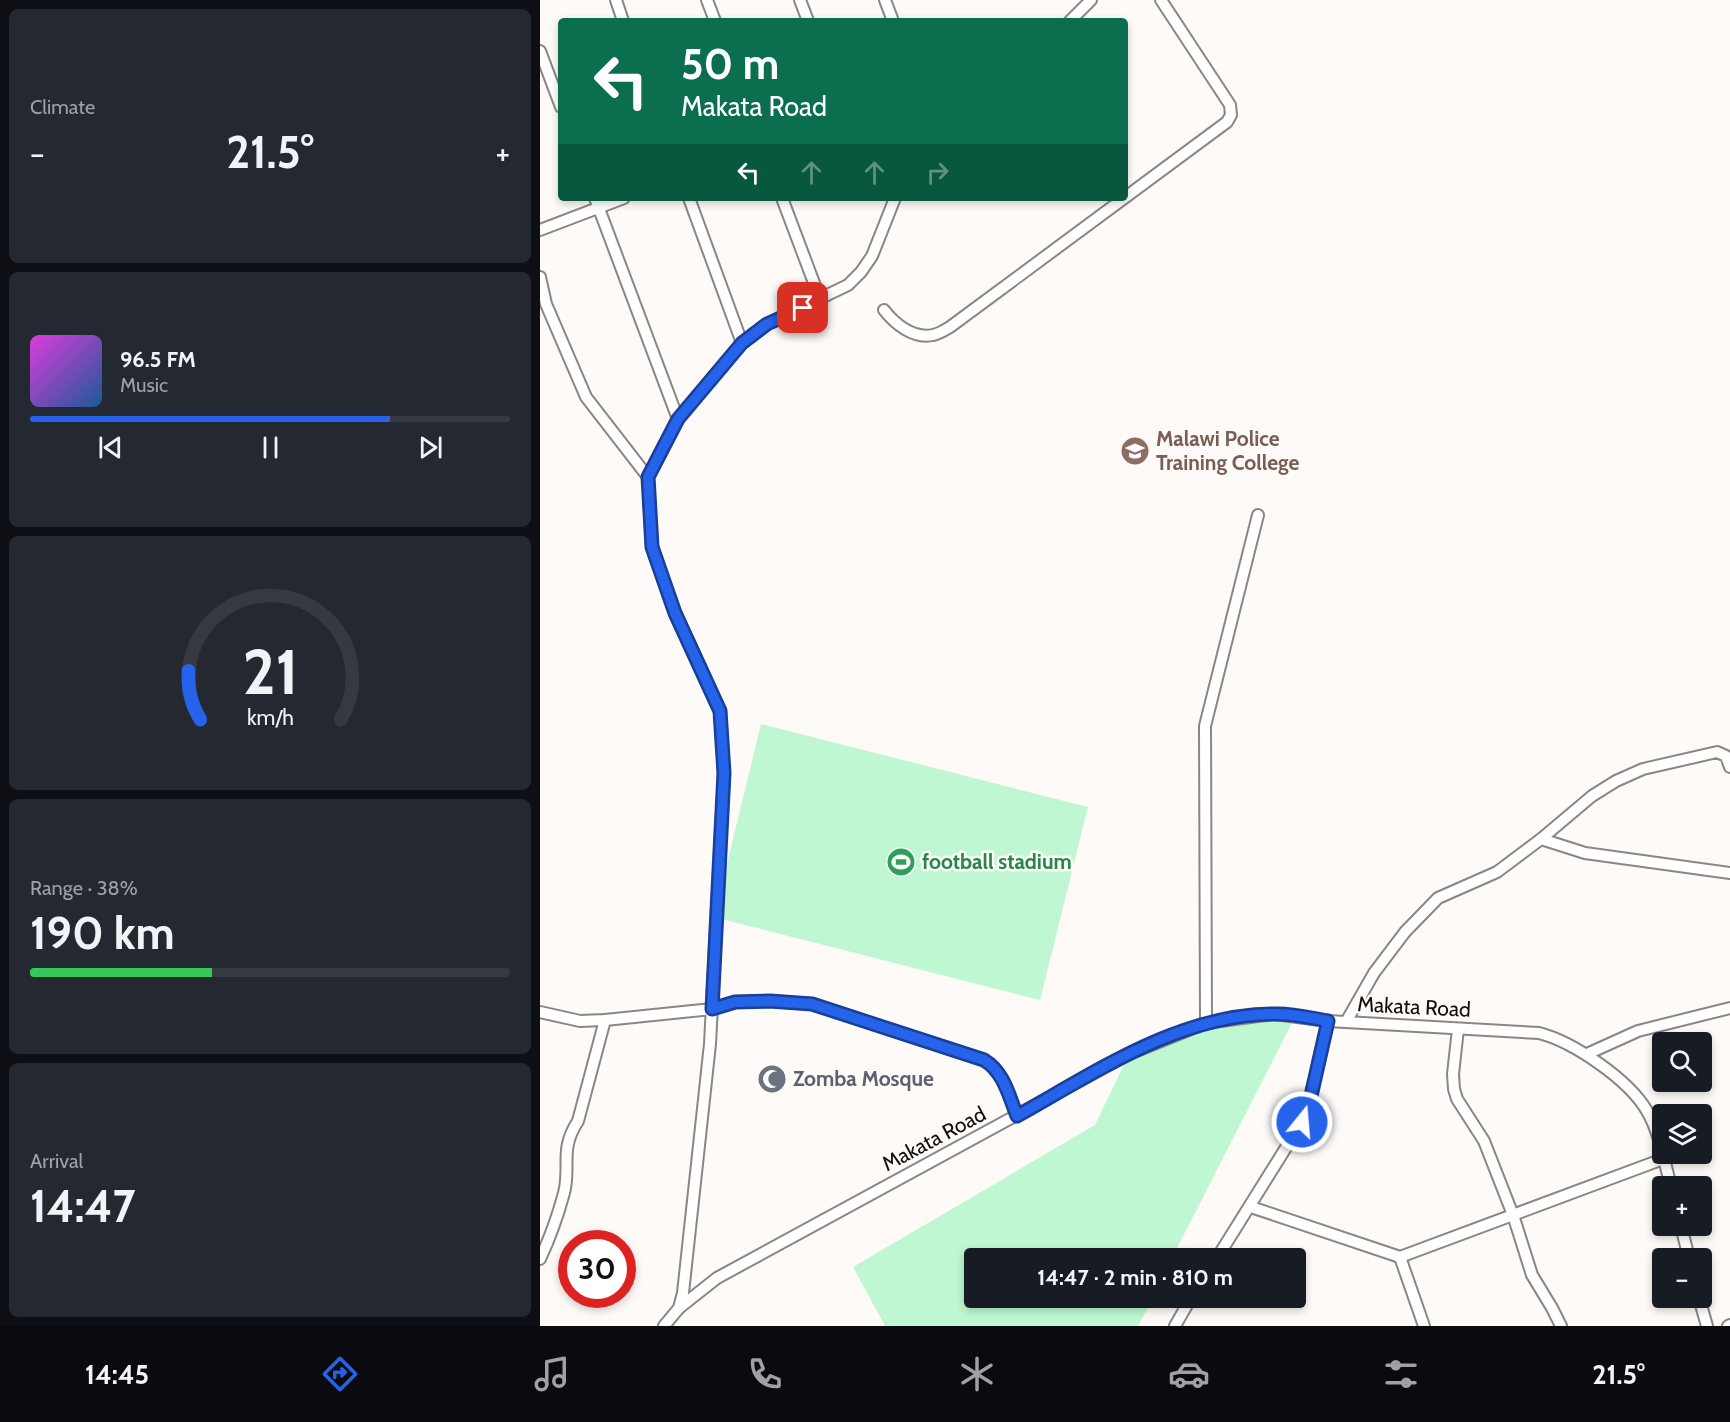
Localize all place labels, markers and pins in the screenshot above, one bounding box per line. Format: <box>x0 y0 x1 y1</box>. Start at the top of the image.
pin <box>777 282 828 333</box>
place label: Malawi Police Training College <box>1156 426 1299 475</box>
school or university icon: Malawi Police Training College <box>1119 435 1151 467</box>
sports icon: football stadium <box>885 846 917 878</box>
place label: football stadium <box>922 849 1072 874</box>
mosque icon: Zomba Mosque <box>756 1063 788 1095</box>
place label: Zomba Mosque <box>793 1066 934 1091</box>

